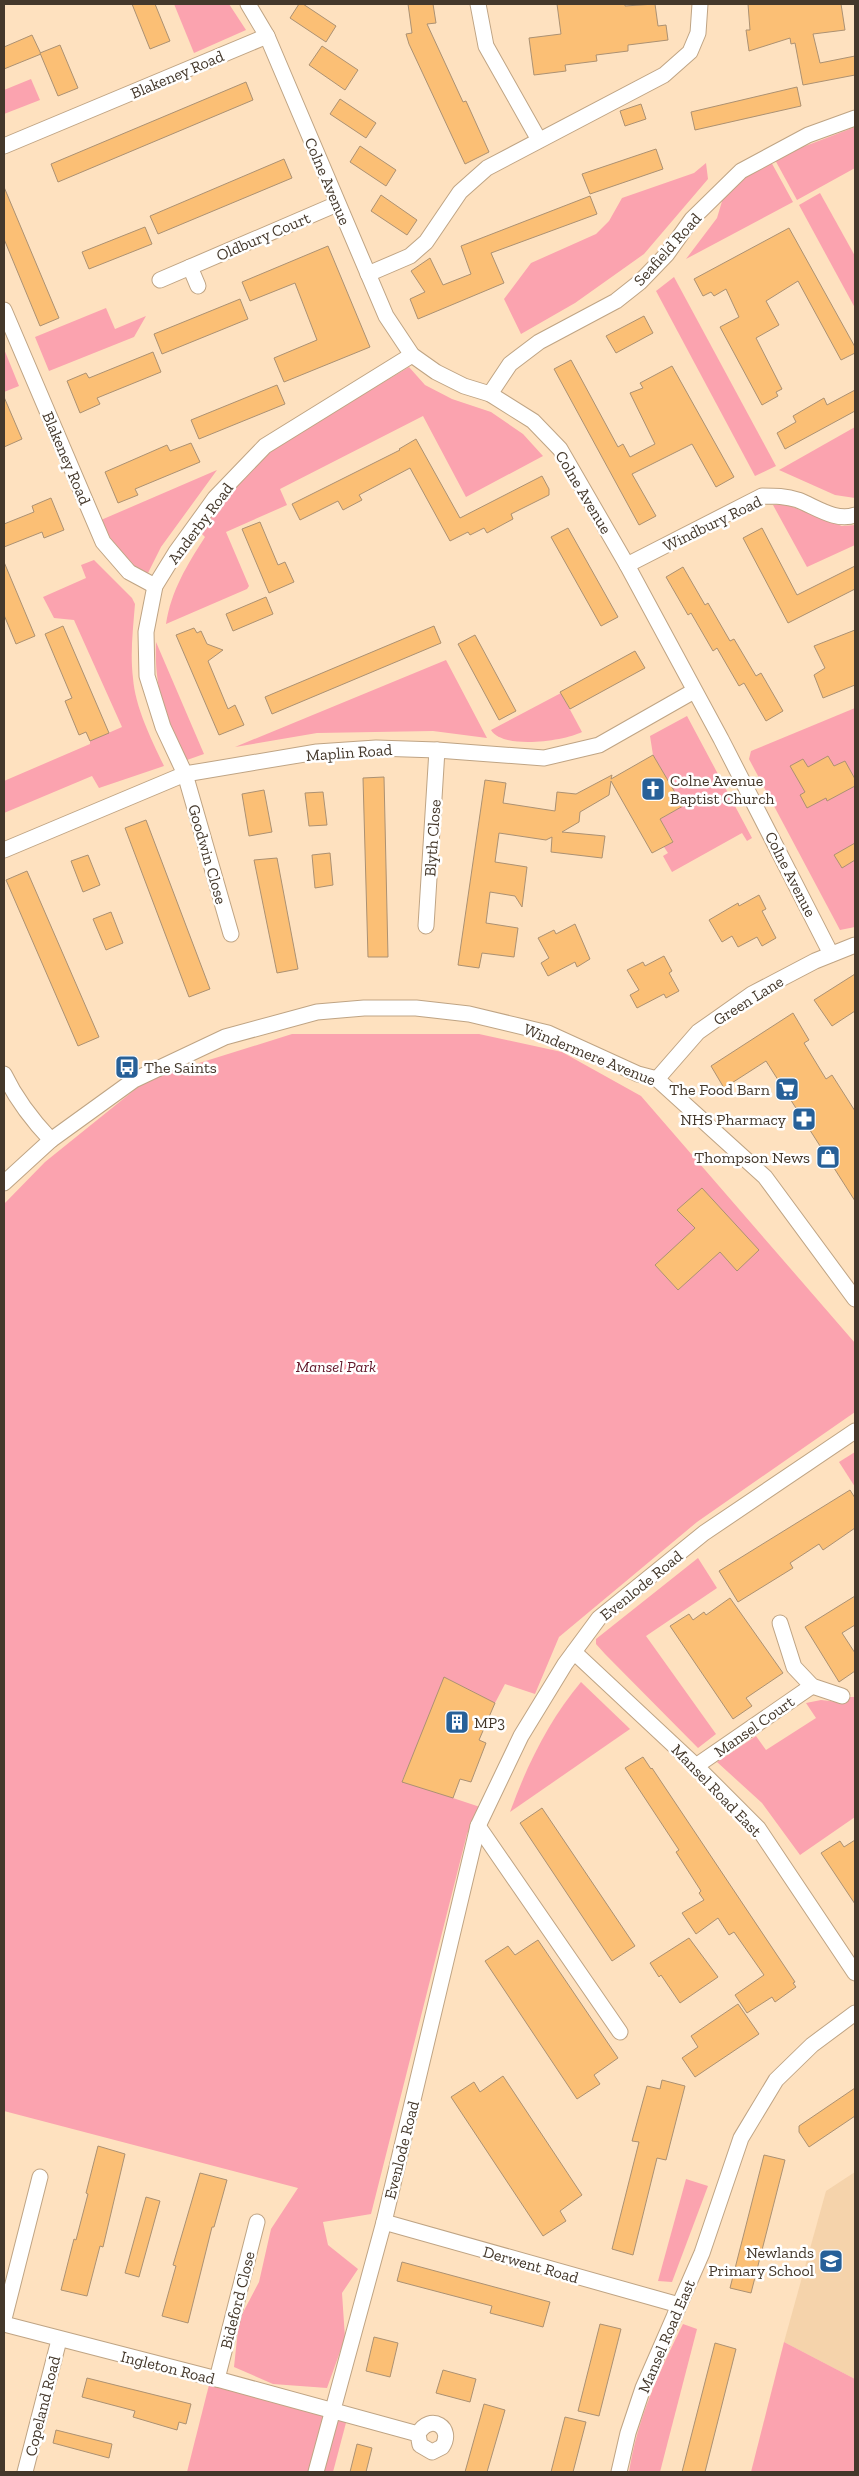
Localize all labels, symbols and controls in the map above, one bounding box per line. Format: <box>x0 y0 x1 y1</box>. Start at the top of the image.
street label: Blakeney Road <box>128 46 227 103</box>
street label: Colne Avenue <box>301 135 355 228</box>
street label: Oldbury Court <box>213 208 313 265</box>
street label: Seafield Road <box>630 209 705 290</box>
street label: Blakeney Road <box>38 409 95 508</box>
street label: Colne Avenue <box>551 447 616 537</box>
street label: Anderby Road <box>164 479 237 568</box>
street label: Windbury Road <box>660 491 765 555</box>
street label: Maplin Road <box>305 740 393 765</box>
place label: Colne Avenue Baptist Church <box>670 771 775 808</box>
church icon: Colne Avenue Baptist Church <box>640 776 666 802</box>
street label: Blyth Close <box>420 799 445 877</box>
street label: Goodwin Close <box>184 802 231 906</box>
street label: Colne Avenue <box>761 828 820 920</box>
street label: Green Lane <box>710 971 787 1029</box>
street label: Windermere Avenue <box>521 1019 659 1090</box>
bus stop icon: The Saints <box>114 1054 140 1080</box>
place label: The Saints <box>144 1058 217 1077</box>
supermarket icon: The Food Barn <box>774 1076 800 1102</box>
place label: The Food Barn <box>669 1080 771 1099</box>
pharmacy icon: NHS Pharmacy <box>791 1106 817 1132</box>
place label: NHS Pharmacy <box>680 1110 787 1129</box>
shop icon: Thompson News <box>815 1144 841 1170</box>
place label: Thompson News <box>694 1148 810 1167</box>
park label: Mansel Park <box>296 1357 376 1376</box>
street label: Evenlode Road <box>596 1546 687 1624</box>
street label: Mansel Court <box>711 1692 798 1761</box>
building icon: MP3 <box>444 1709 470 1735</box>
place label: MP3 <box>474 1713 505 1732</box>
street label: Mansel Road East <box>668 1740 766 1841</box>
street label: Evenlode Road <box>380 2099 423 2201</box>
street label: Derwent Road <box>481 2242 581 2287</box>
place label: Newlands Primary School <box>708 2243 814 2280</box>
school or university icon: Newlands Primary School <box>818 2248 844 2274</box>
street label: Bideford Close <box>216 2249 259 2351</box>
street label: Mansel Road East <box>634 2277 699 2396</box>
street label: Ingleton Road <box>119 2347 217 2388</box>
street label: Copeland Road <box>21 2354 64 2458</box>

